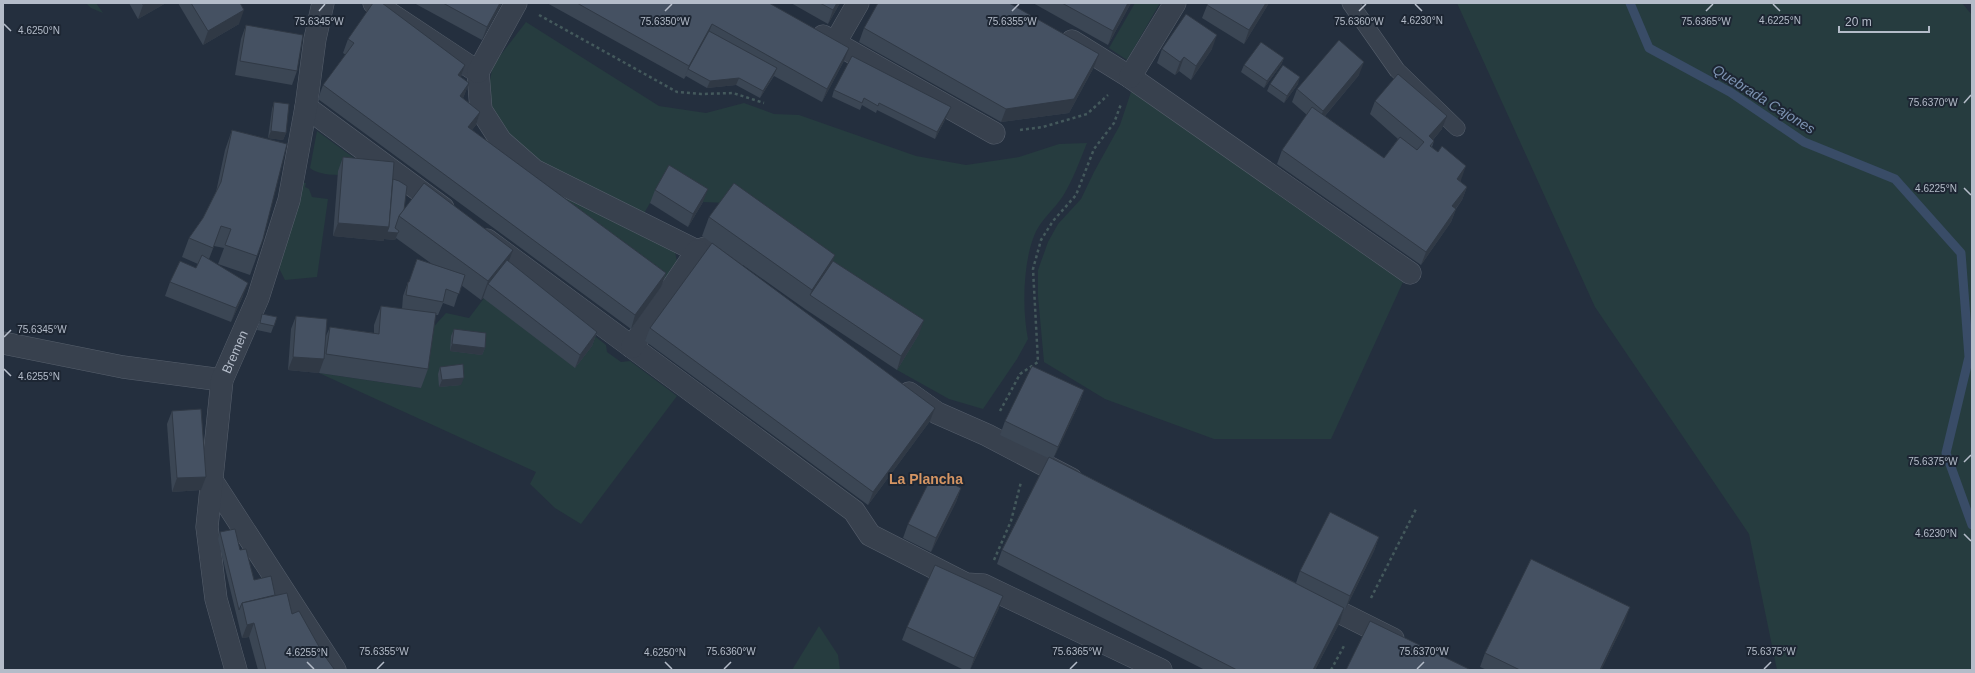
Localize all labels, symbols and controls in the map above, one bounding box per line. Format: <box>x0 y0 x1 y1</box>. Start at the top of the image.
scale bar <box>1839 8 1929 34</box>
text: 4.6230°N <box>1401 15 1443 26</box>
text: 4.6225°N <box>1759 15 1801 26</box>
text: 20 m <box>1845 15 1872 29</box>
text: 75.6345°W <box>294 16 344 27</box>
text: 75.6350°W <box>640 16 690 27</box>
text: 75.6355°W <box>987 16 1037 27</box>
text: 75.6360°W <box>1334 16 1384 27</box>
text: 75.6365°W <box>1681 16 1731 27</box>
text: 4.6250°N <box>18 25 60 36</box>
water label: Quebrada Cajones <box>1710 61 1818 137</box>
text: 75.6370°W <box>1908 97 1958 108</box>
text: 4.6225°N <box>1915 183 1957 194</box>
text: 75.6345°W <box>17 324 67 335</box>
street label: Bremen <box>218 328 250 376</box>
text: 4.6255°N <box>18 371 60 382</box>
text: 75.6375°W <box>1908 456 1958 467</box>
district label: La Plancha <box>889 471 963 487</box>
text: 4.6230°N <box>1915 528 1957 539</box>
text: 75.6355°W <box>359 646 409 657</box>
text: 75.6360°W <box>706 646 756 657</box>
text: 75.6365°W <box>1052 646 1102 657</box>
text: 75.6370°W <box>1399 646 1449 657</box>
text: 75.6375°W <box>1746 646 1796 657</box>
text: 4.6255°N <box>286 647 328 658</box>
text: 4.6250°N <box>644 647 686 658</box>

